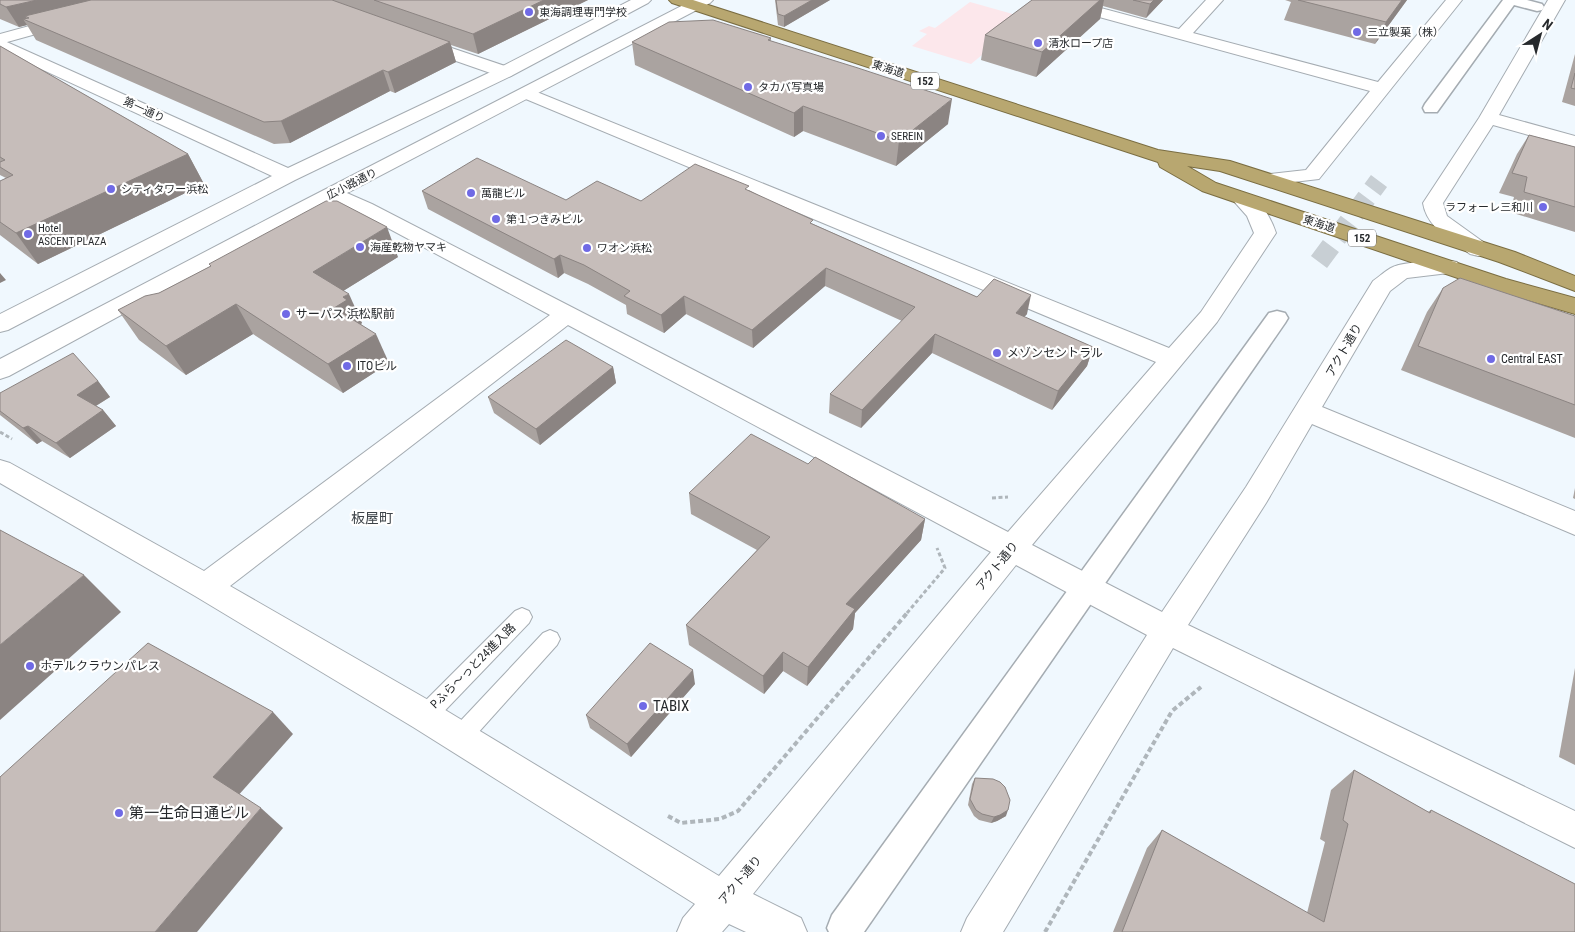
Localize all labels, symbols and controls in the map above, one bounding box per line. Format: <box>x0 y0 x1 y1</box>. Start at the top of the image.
marker: 東海調理専門学校 <box>523 6 535 18</box>
place label: 東海調理専門学校 <box>539 6 627 19</box>
north arrow <box>1515 10 1565 60</box>
text: N <box>1539 15 1556 33</box>
marker: 三立製菓（株） <box>1351 26 1363 38</box>
place label: 三立製菓（株） <box>1367 26 1444 39</box>
marker: 清水ロープ店 <box>1032 37 1044 49</box>
place label: 清水ロープ店 <box>1048 37 1113 50</box>
street label: 東海道 <box>870 58 906 80</box>
road number: 152 <box>911 72 939 90</box>
marker: タカバ写真場 <box>742 81 754 93</box>
place label: タカバ写真場 <box>758 81 824 94</box>
street label: 第一通り <box>121 95 167 125</box>
marker: SEREIN <box>875 130 887 142</box>
place label: SEREIN <box>891 130 923 143</box>
street label: 広小路通り <box>325 166 379 202</box>
marker: シティタワー浜松 <box>105 183 117 195</box>
place label: シティタワー浜松 <box>121 183 208 196</box>
marker: 萬龍ビル <box>465 187 477 199</box>
place label: 萬龍ビル <box>481 187 525 200</box>
place label: ラフォーレ三和川 <box>1445 201 1533 214</box>
marker: ラフォーレ三和川 <box>1537 201 1549 213</box>
marker: 第１つきみビル <box>490 213 502 225</box>
place label: 第１つきみビル <box>506 213 583 226</box>
street label: 東海道 <box>1301 213 1337 235</box>
place label: Hotel ASCENT PLAZA <box>38 222 107 248</box>
marker: Hotel ASCENT PLAZA <box>22 228 34 240</box>
road number: 152 <box>1348 230 1376 247</box>
marker: 海産乾物ヤマキ <box>354 241 366 253</box>
place label: 海産乾物ヤマキ <box>370 241 447 254</box>
marker: ワオン浜松 <box>581 242 593 254</box>
place label: ワオン浜松 <box>597 242 652 255</box>
place label: サーパス 浜松駅前 <box>296 307 395 321</box>
marker: サーパス 浜松駅前 <box>280 308 292 320</box>
street label: アクト通り <box>1323 321 1365 379</box>
place label: メゾンセントラル <box>1007 346 1103 360</box>
marker: メゾンセントラル <box>991 347 1003 359</box>
place label: Central EAST <box>1501 352 1563 366</box>
marker: Central EAST <box>1485 353 1497 365</box>
place label: ITOビル <box>357 359 397 373</box>
marker: ITOビル <box>341 360 353 372</box>
district label: 板屋町 <box>351 510 393 526</box>
street label: アクト通り <box>973 539 1021 593</box>
street label: Pふら～っと24進入路 <box>428 621 518 711</box>
place label: ホテルクラウンパレス <box>40 659 160 673</box>
marker: ホテルクラウンパレス <box>24 660 36 672</box>
place label: TABIX <box>653 697 689 715</box>
marker: TABIX <box>637 700 649 712</box>
place label: 第一生命日通ビル <box>129 804 249 822</box>
marker: 第一生命日通ビル <box>113 807 125 819</box>
street label: アクト通り <box>716 853 764 907</box>

